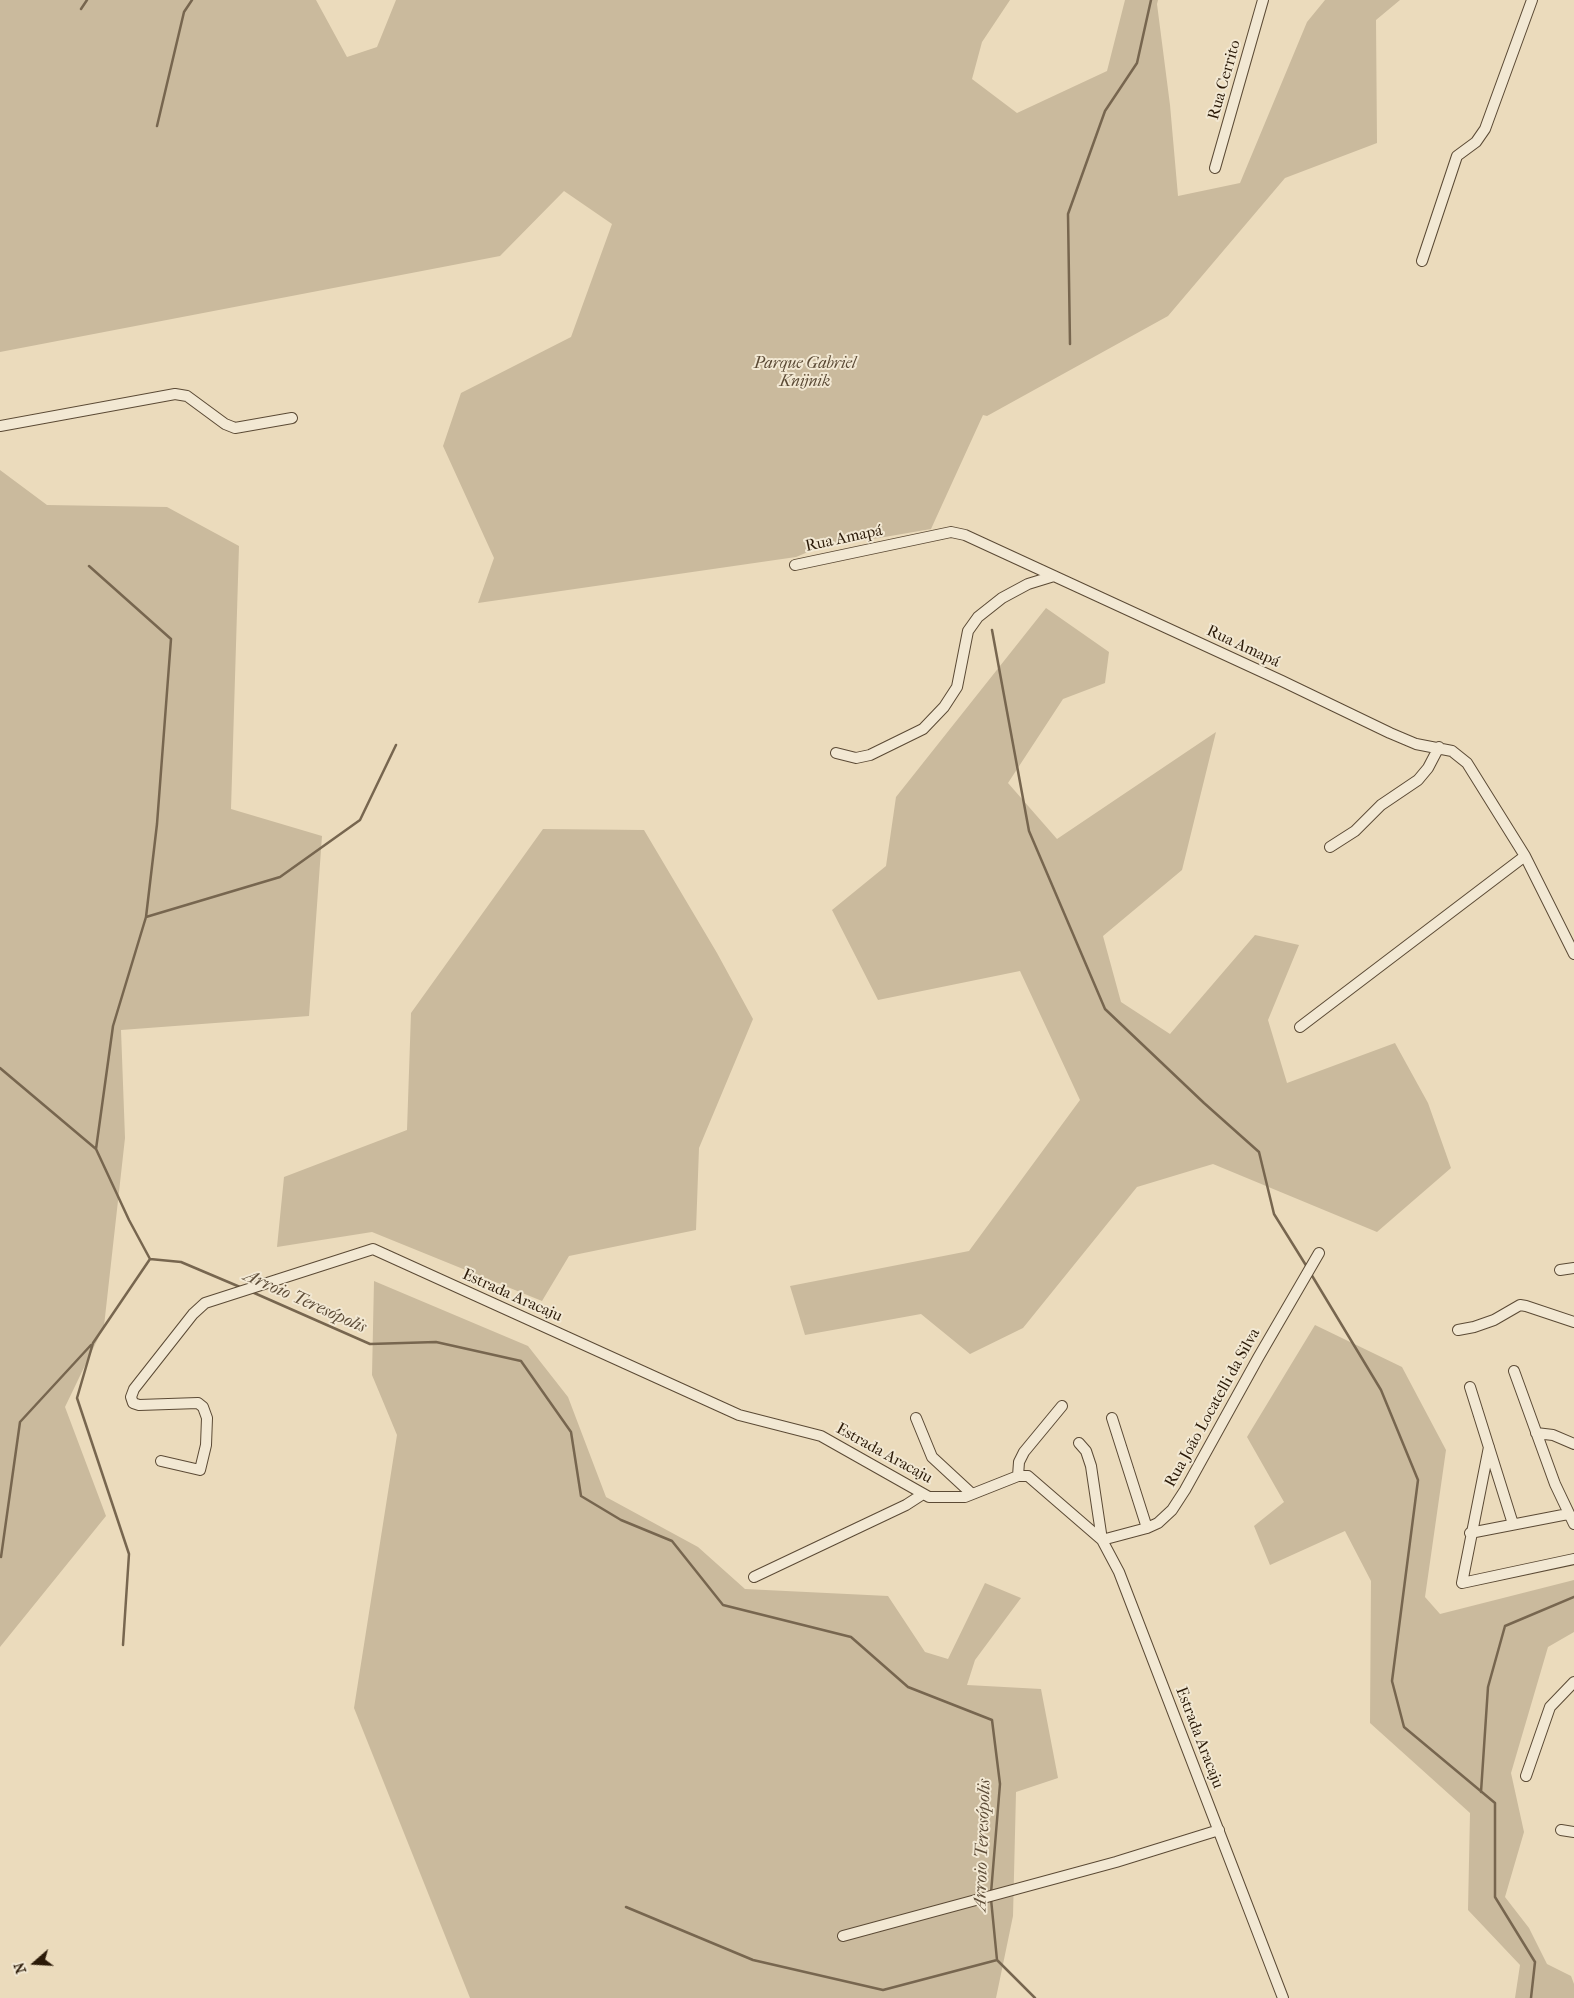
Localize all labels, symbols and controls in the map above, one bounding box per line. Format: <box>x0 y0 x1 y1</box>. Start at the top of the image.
street label: Rua Cerrito <box>1204 38 1246 122</box>
park label: Parque Gabriel Knijnik <box>754 354 856 392</box>
street label: Rua Amapá <box>804 521 884 557</box>
street label: Rua Amapá <box>1203 622 1283 672</box>
water label: Arroio Teresópolis <box>240 1265 370 1339</box>
street label: Estrada Aracaju <box>459 1265 565 1327</box>
street label: Rua João Locatelli da Silva <box>1161 1325 1265 1491</box>
street label: Estrada Aracaju <box>832 1420 936 1488</box>
street label: Estrada Aracaju <box>1171 1684 1227 1792</box>
water label: Arroio Teresópolis <box>970 1779 996 1911</box>
north arrow <box>10 1938 60 1988</box>
text: N <box>11 1960 30 1976</box>

